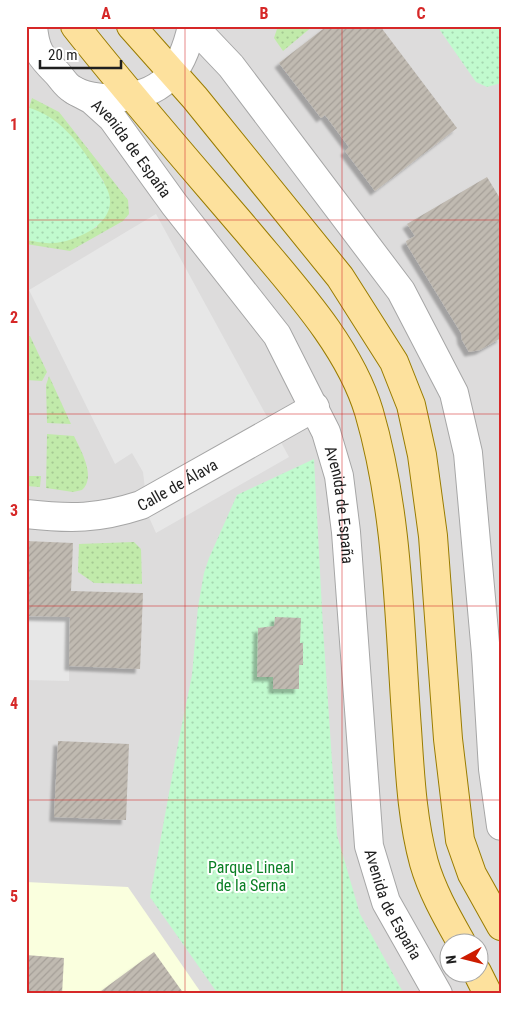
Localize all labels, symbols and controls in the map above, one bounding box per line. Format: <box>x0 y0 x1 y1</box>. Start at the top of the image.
text: A <box>101 4 111 23</box>
text: B <box>260 4 269 23</box>
text: C <box>416 4 426 23</box>
scale bar <box>40 38 121 70</box>
text: 20 m <box>48 46 78 64</box>
street label: Avenida de España <box>88 95 175 201</box>
text: 1 <box>10 115 18 134</box>
text: 2 <box>10 308 18 327</box>
street label: Avenida de España <box>321 444 357 564</box>
street label: Calle de Álava <box>134 455 221 515</box>
text: 3 <box>10 501 18 520</box>
text: 4 <box>10 694 18 713</box>
street label: Avenida de España <box>361 847 426 963</box>
park label: Parque Lineal de la Serna <box>208 858 294 895</box>
text: 5 <box>10 887 18 906</box>
north arrow <box>440 932 490 982</box>
text: N <box>443 954 460 965</box>

